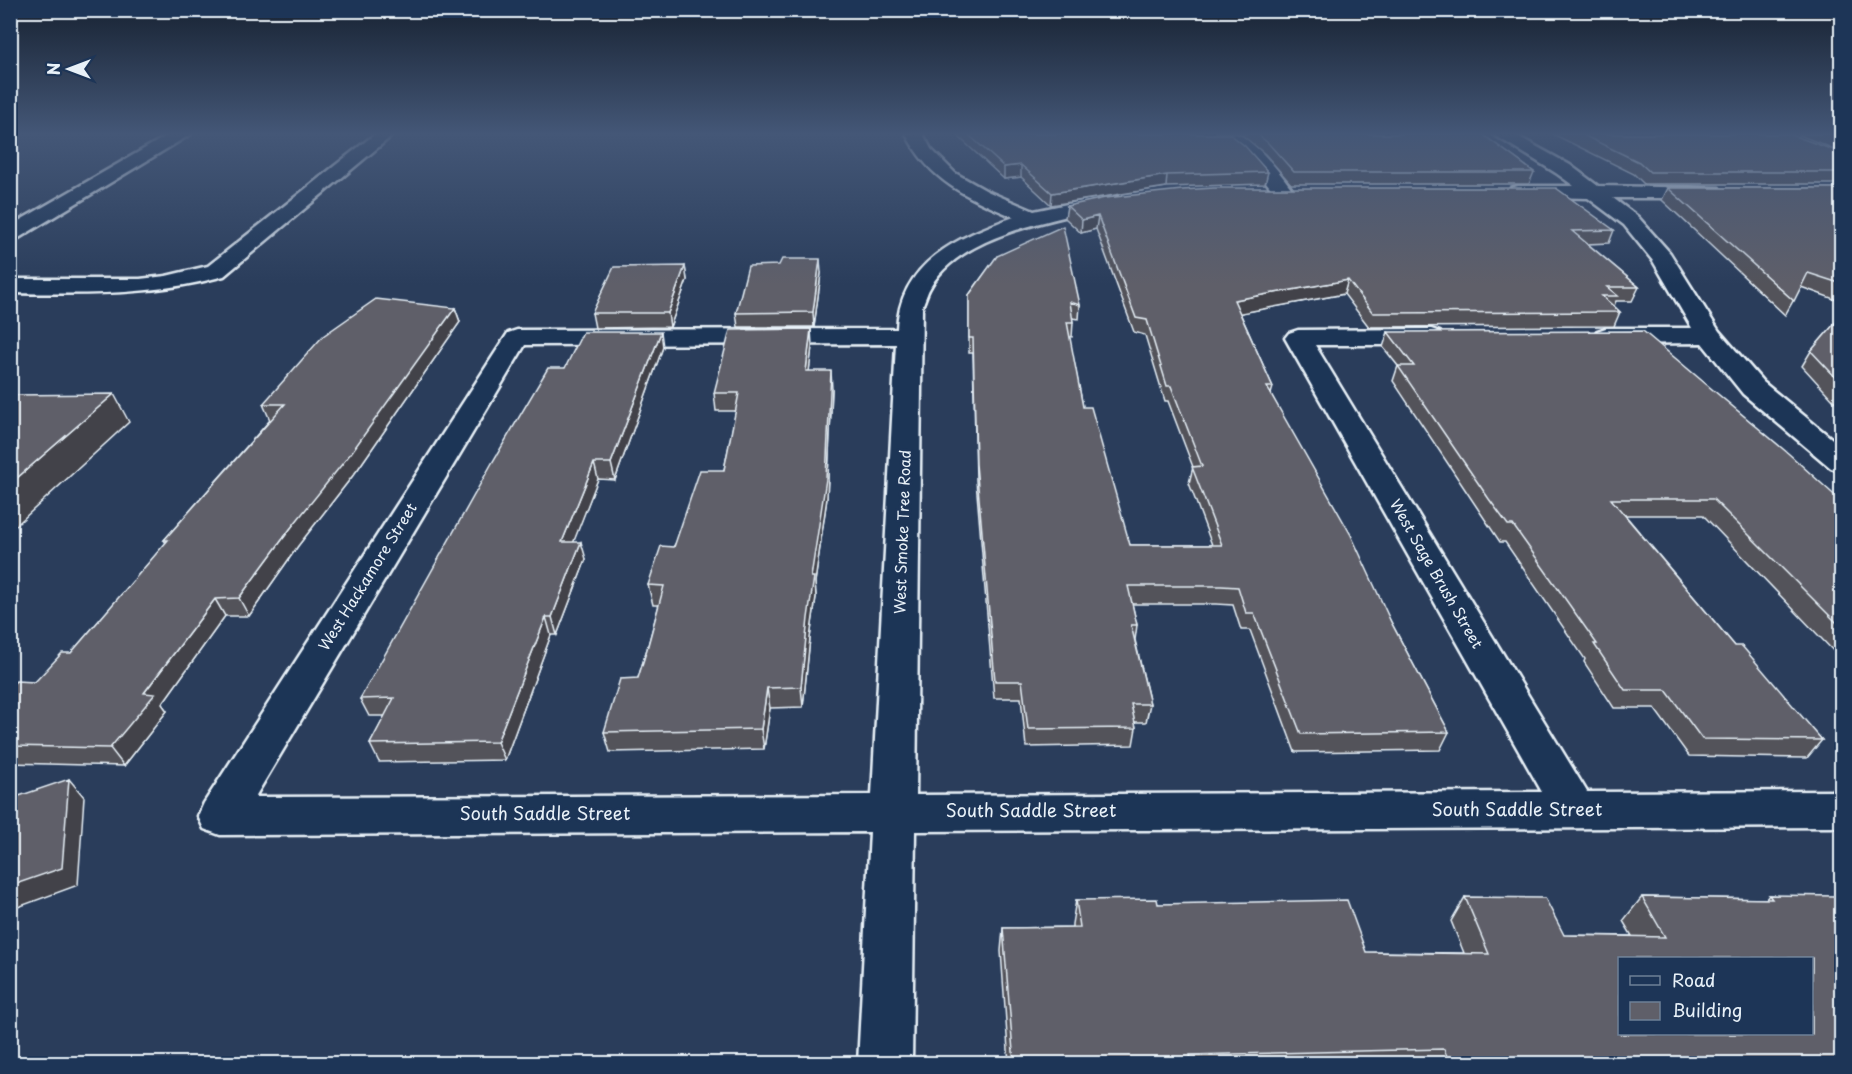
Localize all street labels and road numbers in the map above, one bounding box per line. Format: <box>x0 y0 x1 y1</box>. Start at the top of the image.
street label: West Smoke Tree Road <box>887 449 916 615</box>
street label: West Sage Brush Street <box>1385 494 1490 652</box>
street label: West Hackamore Street <box>312 498 422 655</box>
street label: South Saddle Street <box>1432 795 1602 822</box>
street label: South Saddle Street <box>946 796 1116 823</box>
street label: South Saddle Street <box>460 799 630 826</box>

